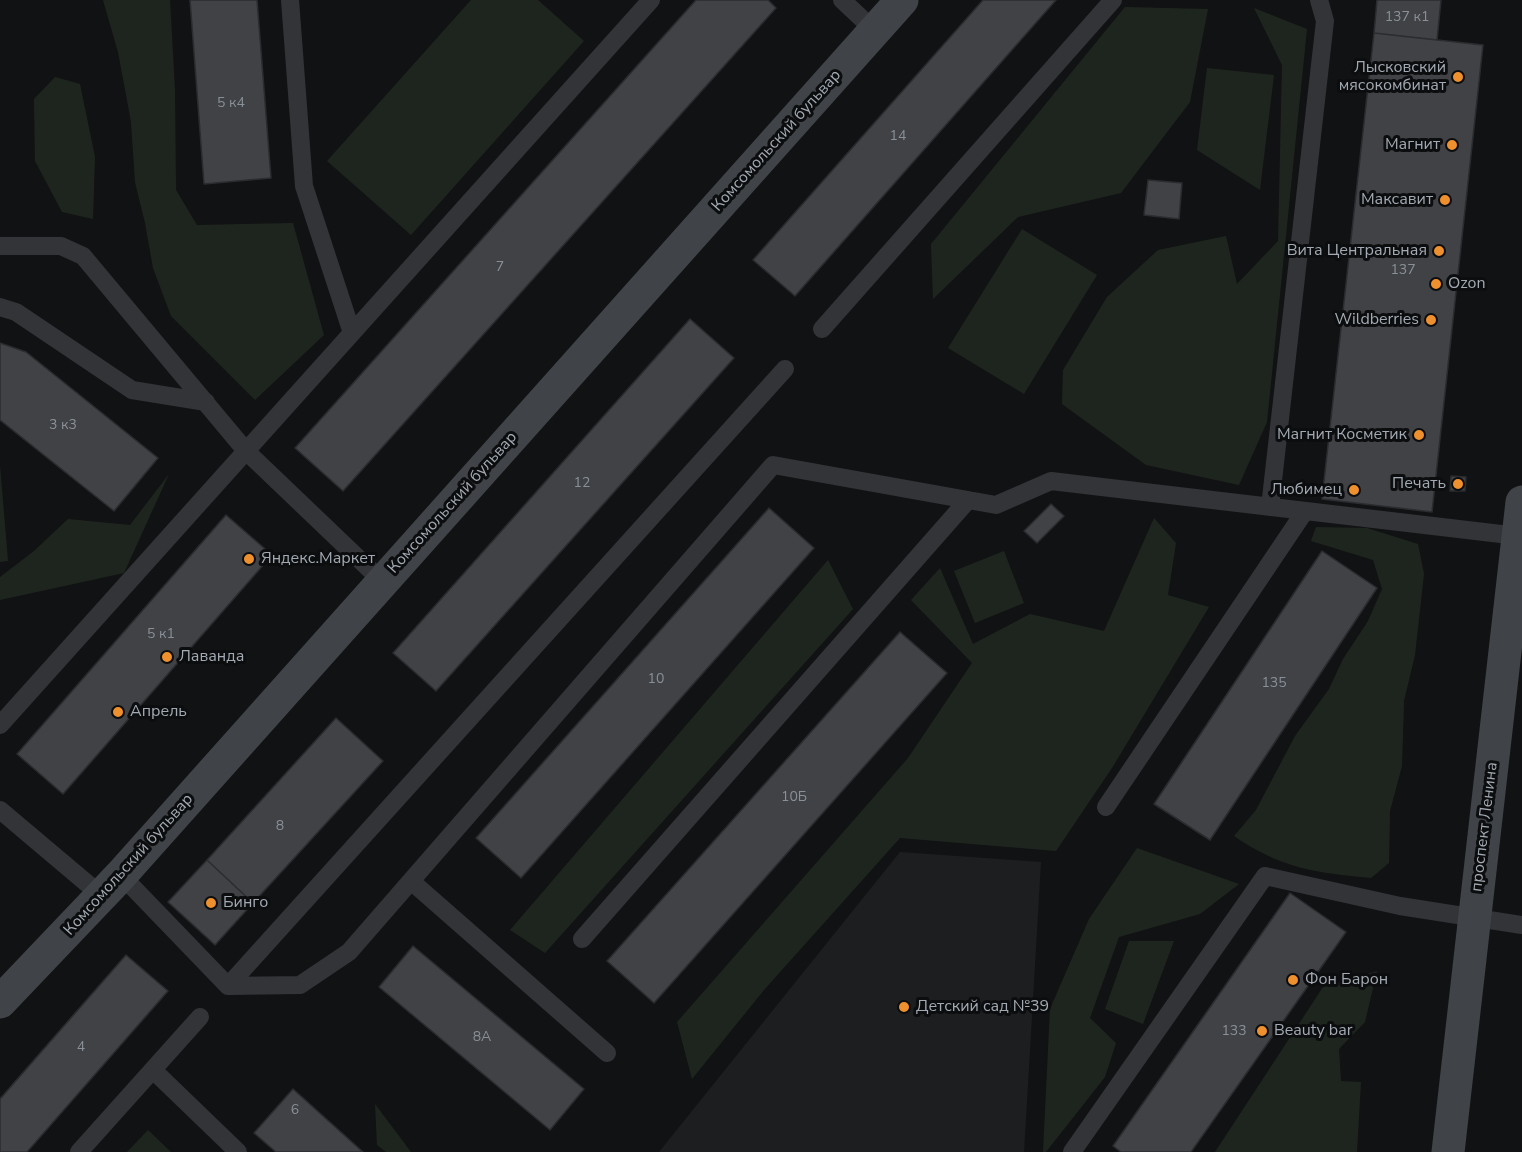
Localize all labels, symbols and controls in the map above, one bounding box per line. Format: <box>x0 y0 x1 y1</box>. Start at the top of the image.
house number: 137 к1 <box>1385 10 1429 26</box>
place label: Лысковский мясокомбинат <box>1339 58 1446 96</box>
street label: Комсомольский бульвар <box>708 66 846 216</box>
marker: Лысковский мясокомбинат <box>1451 70 1465 84</box>
house number: 5 к4 <box>217 96 245 112</box>
house number: 14 <box>890 129 906 145</box>
place label: Магнит <box>1385 135 1440 155</box>
marker: Магнит <box>1445 138 1459 152</box>
place label: Максавит <box>1361 190 1433 210</box>
marker: Максавит <box>1438 193 1452 207</box>
place label: Вита Центральная <box>1287 241 1427 261</box>
marker: Вита Центральная <box>1432 244 1446 258</box>
house number: 7 <box>496 260 504 276</box>
house number: 137 <box>1390 263 1416 279</box>
place label: Ozon <box>1448 274 1486 294</box>
marker: Ozon <box>1429 277 1443 291</box>
place label: Wildberries <box>1334 310 1419 330</box>
marker: Wildberries <box>1424 313 1438 327</box>
house number: 3 к3 <box>49 418 77 434</box>
place label: Магнит Косметик <box>1277 425 1407 445</box>
street label: Комсомольский бульвар <box>384 428 522 578</box>
marker: Магнит Косметик <box>1412 428 1426 442</box>
place label: Печать <box>1392 474 1446 494</box>
house number: 12 <box>574 476 590 492</box>
marker: Печать <box>1451 477 1465 491</box>
place label: Любимец <box>1271 480 1342 500</box>
marker: Любимец <box>1347 483 1361 497</box>
place label: Яндекс.Маркет <box>261 549 375 569</box>
marker: Яндекс.Маркет <box>242 552 256 566</box>
house number: 5 к1 <box>147 627 175 643</box>
place label: Лаванда <box>179 647 244 667</box>
marker: Лаванда <box>160 650 174 664</box>
house number: 10 <box>648 672 664 688</box>
house number: 135 <box>1261 676 1287 692</box>
place label: Апрель <box>130 702 187 722</box>
marker: Апрель <box>111 705 125 719</box>
street label: проспект Ленина <box>1468 761 1502 893</box>
street label: Комсомольский бульвар <box>60 790 198 940</box>
house number: 10Б <box>781 790 807 806</box>
house number: 8 <box>276 819 284 835</box>
place label: Бинго <box>223 893 268 913</box>
marker: Бинго <box>204 896 218 910</box>
place label: Фон Барон <box>1305 970 1388 990</box>
marker: Фон Барон <box>1286 973 1300 987</box>
place label: Детский сад №39 <box>916 997 1049 1017</box>
marker: Детский сад №39 <box>897 1000 911 1014</box>
place label: Beauty bar <box>1274 1021 1352 1041</box>
house number: 133 <box>1221 1024 1247 1040</box>
marker: Beauty bar <box>1255 1024 1269 1038</box>
house number: 8А <box>473 1030 491 1046</box>
house number: 4 <box>77 1040 85 1056</box>
house number: 6 <box>291 1103 299 1119</box>

